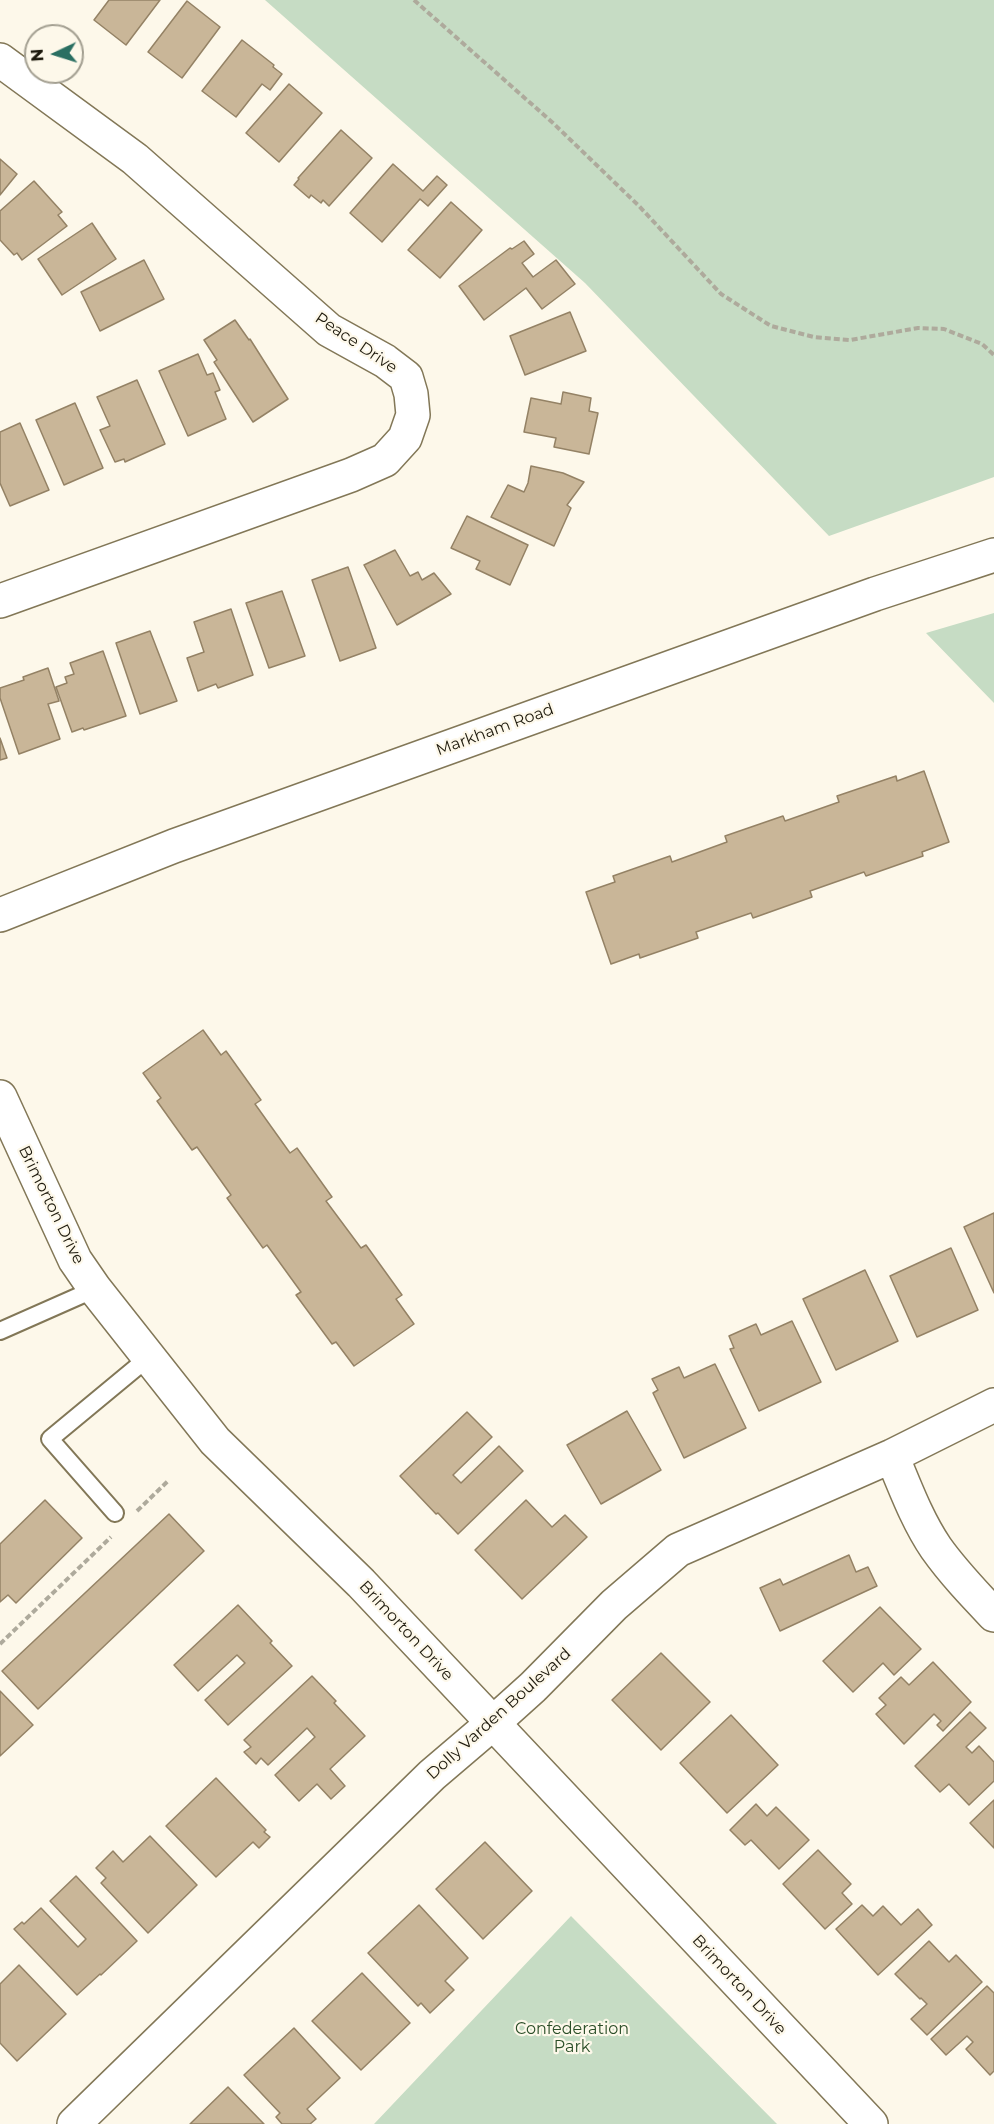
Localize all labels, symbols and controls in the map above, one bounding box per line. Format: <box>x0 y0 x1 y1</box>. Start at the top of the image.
north arrow <box>24 24 84 84</box>
text: N <box>28 48 47 62</box>
street label: Peace Drive <box>311 309 401 377</box>
street label: Markham Road <box>434 700 556 760</box>
street label: Brimorton Drive <box>14 1143 88 1267</box>
street label: Brimorton Drive <box>355 1577 457 1685</box>
street label: Dolly Varden Boulevard <box>423 1644 575 1784</box>
street label: Brimorton Drive <box>688 1931 790 2039</box>
park label: Confederation Park <box>515 2019 629 2057</box>

